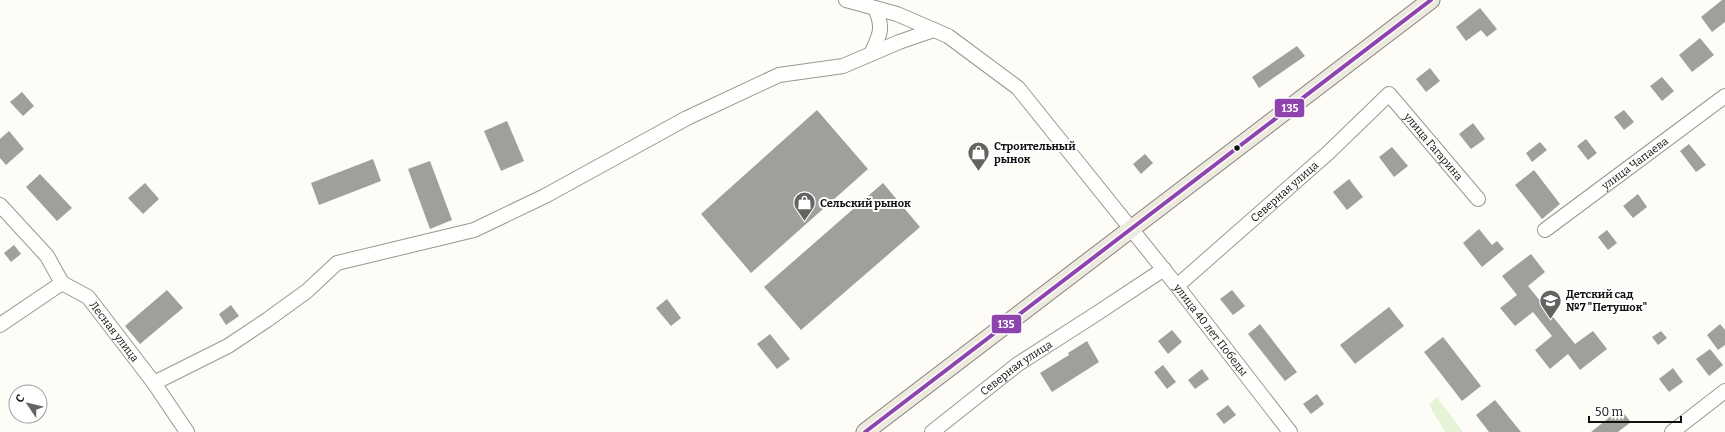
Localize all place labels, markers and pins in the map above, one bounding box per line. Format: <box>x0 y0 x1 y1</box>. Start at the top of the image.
shop icon: Строительный рынок <box>965 139 991 172</box>
place label: Строительный рынок <box>994 140 1076 166</box>
unlabelled marker <box>1232 143 1242 153</box>
shop icon: Сельский рынок <box>791 190 817 223</box>
place label: Сельский рынок <box>820 197 911 210</box>
school or university icon: Детский сад №7 "Петушок" <box>1538 287 1564 320</box>
place label: Детский сад №7 "Петушок" <box>1566 288 1647 314</box>

